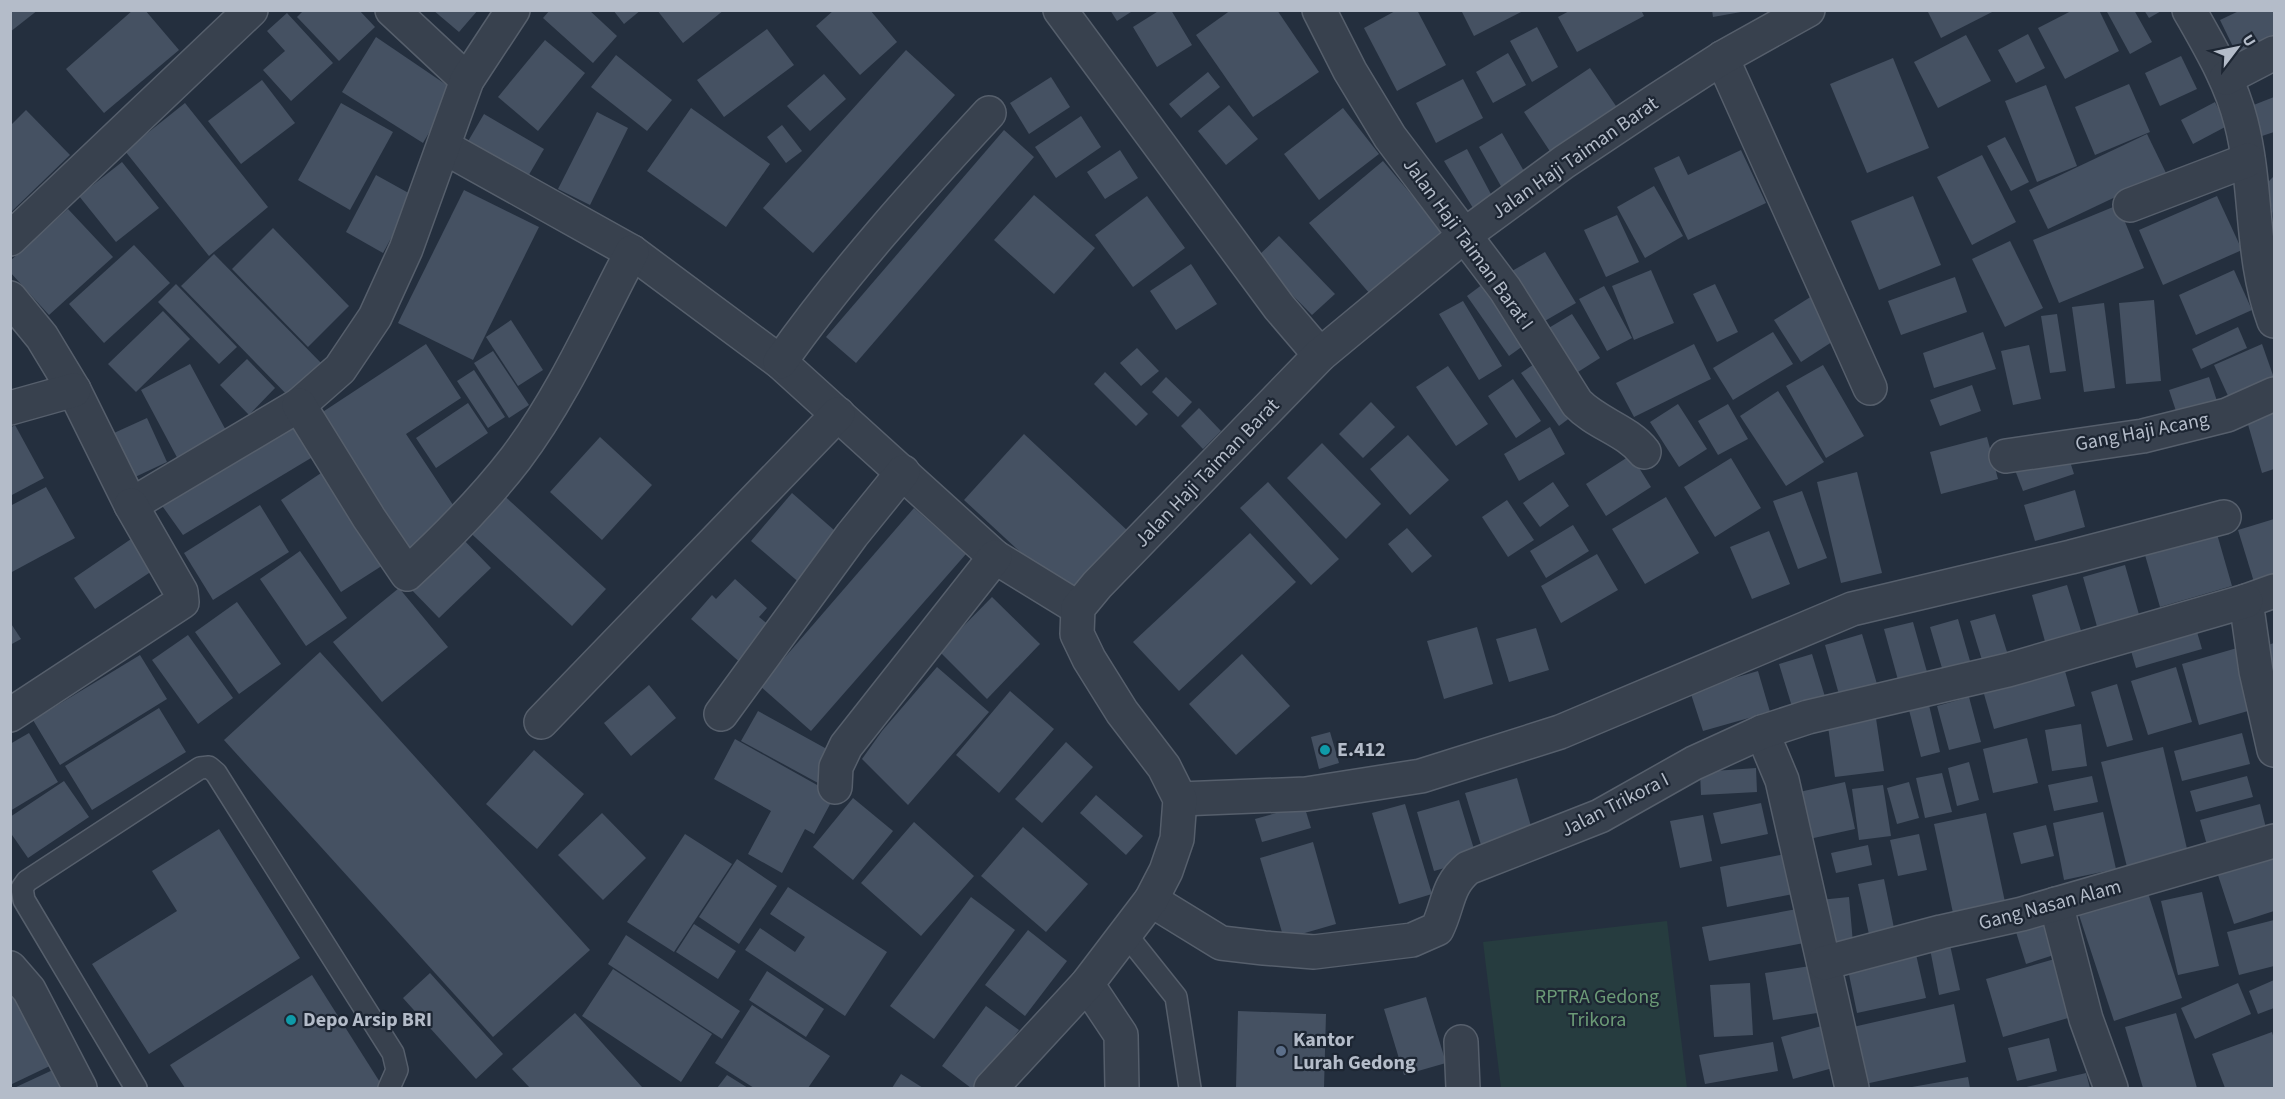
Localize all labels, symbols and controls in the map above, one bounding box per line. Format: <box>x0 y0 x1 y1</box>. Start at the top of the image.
north arrow <box>2207 18 2267 78</box>
text: U <box>2237 30 2261 51</box>
street label: Jalan Haji Taiman Barat <box>1486 90 1664 226</box>
street label: Jalan Haji Taiman Barat I <box>1396 152 1540 336</box>
street label: Jalan Haji Taiman Barat <box>1128 392 1286 554</box>
street label: Gang Haji Acang <box>2073 405 2211 459</box>
place label: E.412 <box>1337 736 1386 764</box>
marker: E.412 <box>1318 743 1332 757</box>
street label: Jalan Trikora I <box>1556 766 1674 844</box>
street label: Gang Nasan Alam <box>1976 873 2124 937</box>
park label: RPTRA Gedong Trikora <box>1535 983 1659 1034</box>
place label: Depo Arsip BRI <box>303 1006 432 1034</box>
marker: Depo Arsip BRI <box>284 1013 298 1027</box>
place label: Kantor Lurah Gedong <box>1293 1026 1416 1077</box>
marker: Kantor Lurah Gedong <box>1274 1044 1288 1058</box>

